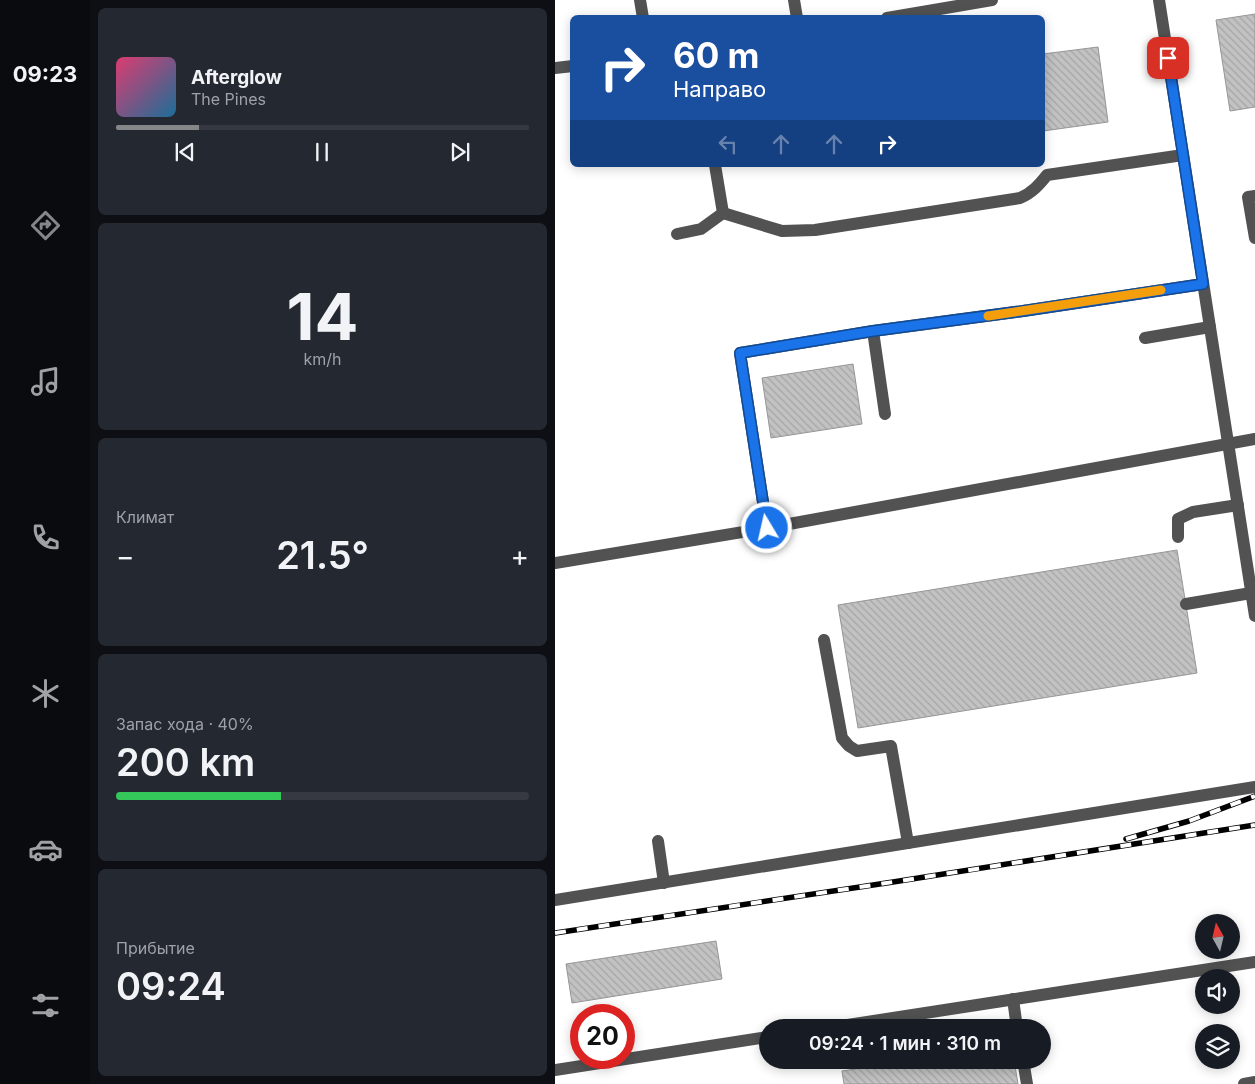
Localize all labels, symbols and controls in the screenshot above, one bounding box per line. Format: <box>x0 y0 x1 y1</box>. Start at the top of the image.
text: 60 m <box>673 34 760 76</box>
icon: right <box>590 35 655 100</box>
pin <box>1147 37 1189 79</box>
icon: arrive <box>1154 44 1182 72</box>
text: 09:23 <box>13 61 77 87</box>
text: Afterglow <box>191 66 282 89</box>
text: Направо <box>673 76 766 102</box>
text: The Pines <box>191 89 266 109</box>
icon: left <box>714 130 742 158</box>
icon: ahead <box>767 130 795 158</box>
icon: ahead <box>820 130 848 158</box>
icon: right <box>873 130 901 158</box>
icon: previous <box>171 138 199 166</box>
icon: pause <box>308 138 336 166</box>
icon: next <box>446 138 474 166</box>
icon: directions <box>28 208 63 243</box>
text: 14 <box>287 277 358 356</box>
text: km/h <box>303 349 342 369</box>
icon: music <box>28 364 63 399</box>
position arrow <box>740 501 792 553</box>
text: Климат <box>116 507 174 527</box>
icon: phone <box>28 520 63 555</box>
text: 21.5° <box>276 532 369 578</box>
text: − <box>116 539 135 573</box>
text: + <box>510 539 529 573</box>
icon: climate <box>28 676 63 711</box>
text: Запас хода · 40% <box>116 714 254 734</box>
text: 200 km <box>116 739 255 785</box>
icon: car <box>28 832 63 867</box>
north arrow <box>1195 914 1240 959</box>
map controls <box>1195 914 1240 1069</box>
text: Прибытие <box>116 938 195 958</box>
text: 09:24 <box>116 963 226 1009</box>
button: sound <box>1195 969 1240 1014</box>
icon: filters <box>28 988 63 1023</box>
speed limit sign: 20 <box>570 1004 635 1069</box>
button: layers <box>1195 1024 1240 1069</box>
text: 09:24 · 1 мин · 310 m <box>809 1032 1001 1055</box>

